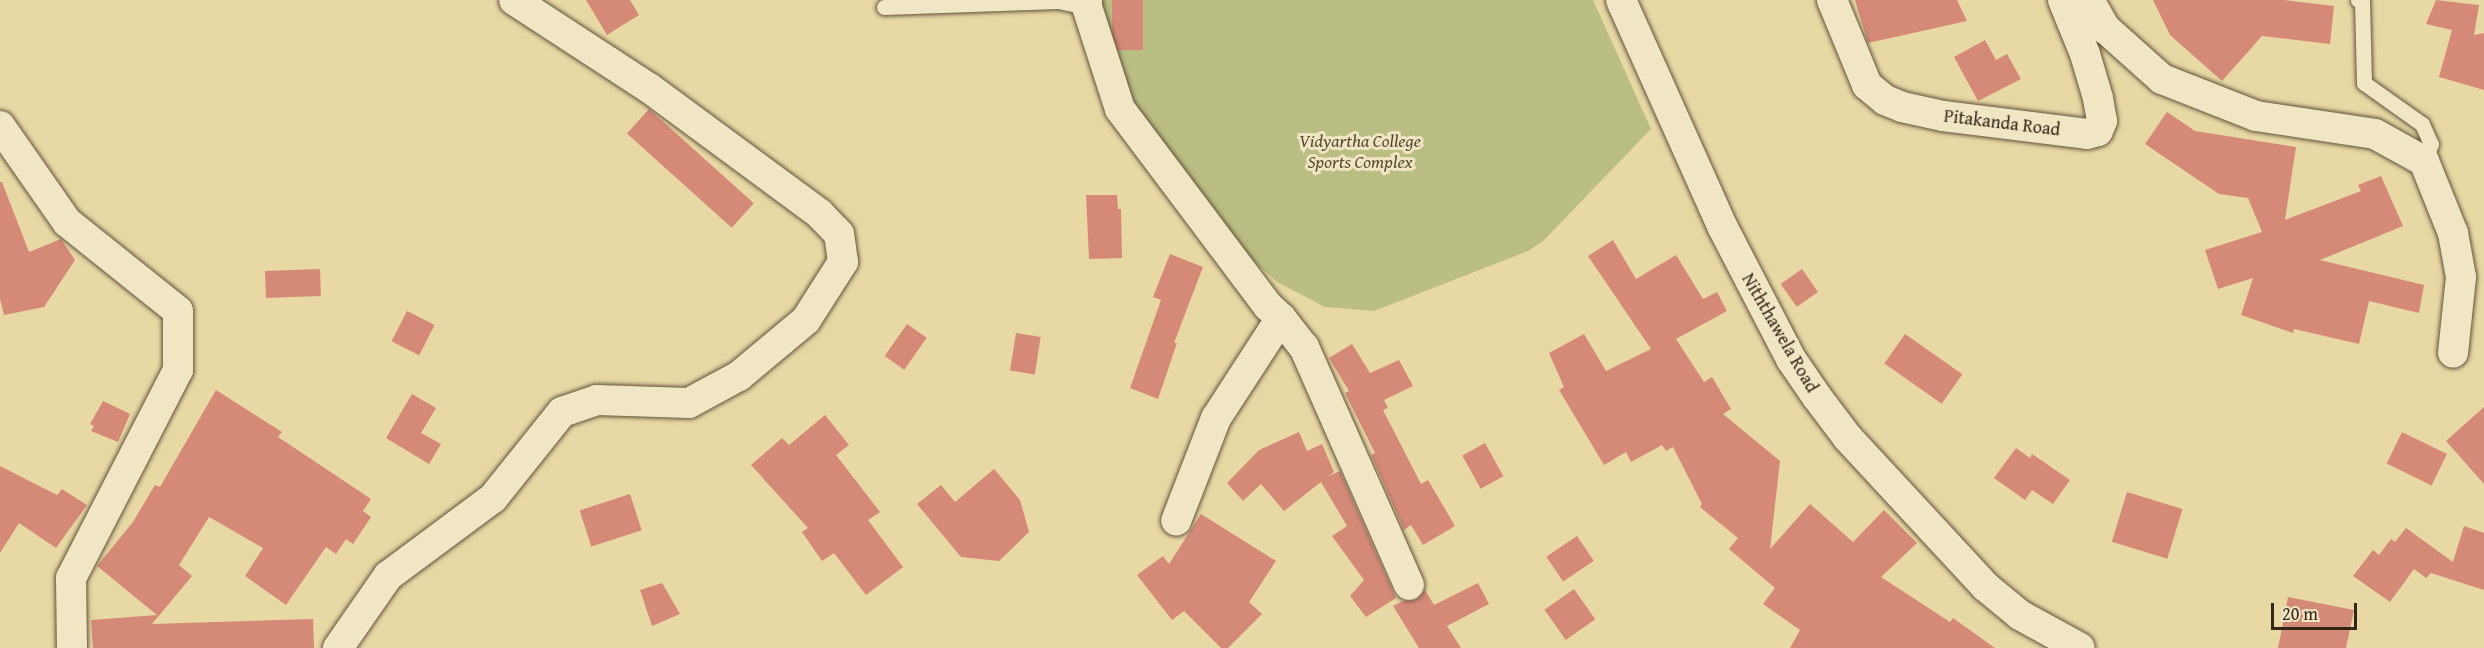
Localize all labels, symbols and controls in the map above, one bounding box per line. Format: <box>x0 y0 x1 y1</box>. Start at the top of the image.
street label: Pitakanda Road <box>1943 105 2061 141</box>
park label: Vidyartha College Sports Complex <box>1299 131 1421 174</box>
street label: Niththawela Road <box>1737 270 1823 396</box>
scale bar <box>2274 591 2360 629</box>
text: 20 m <box>2282 600 2318 627</box>

